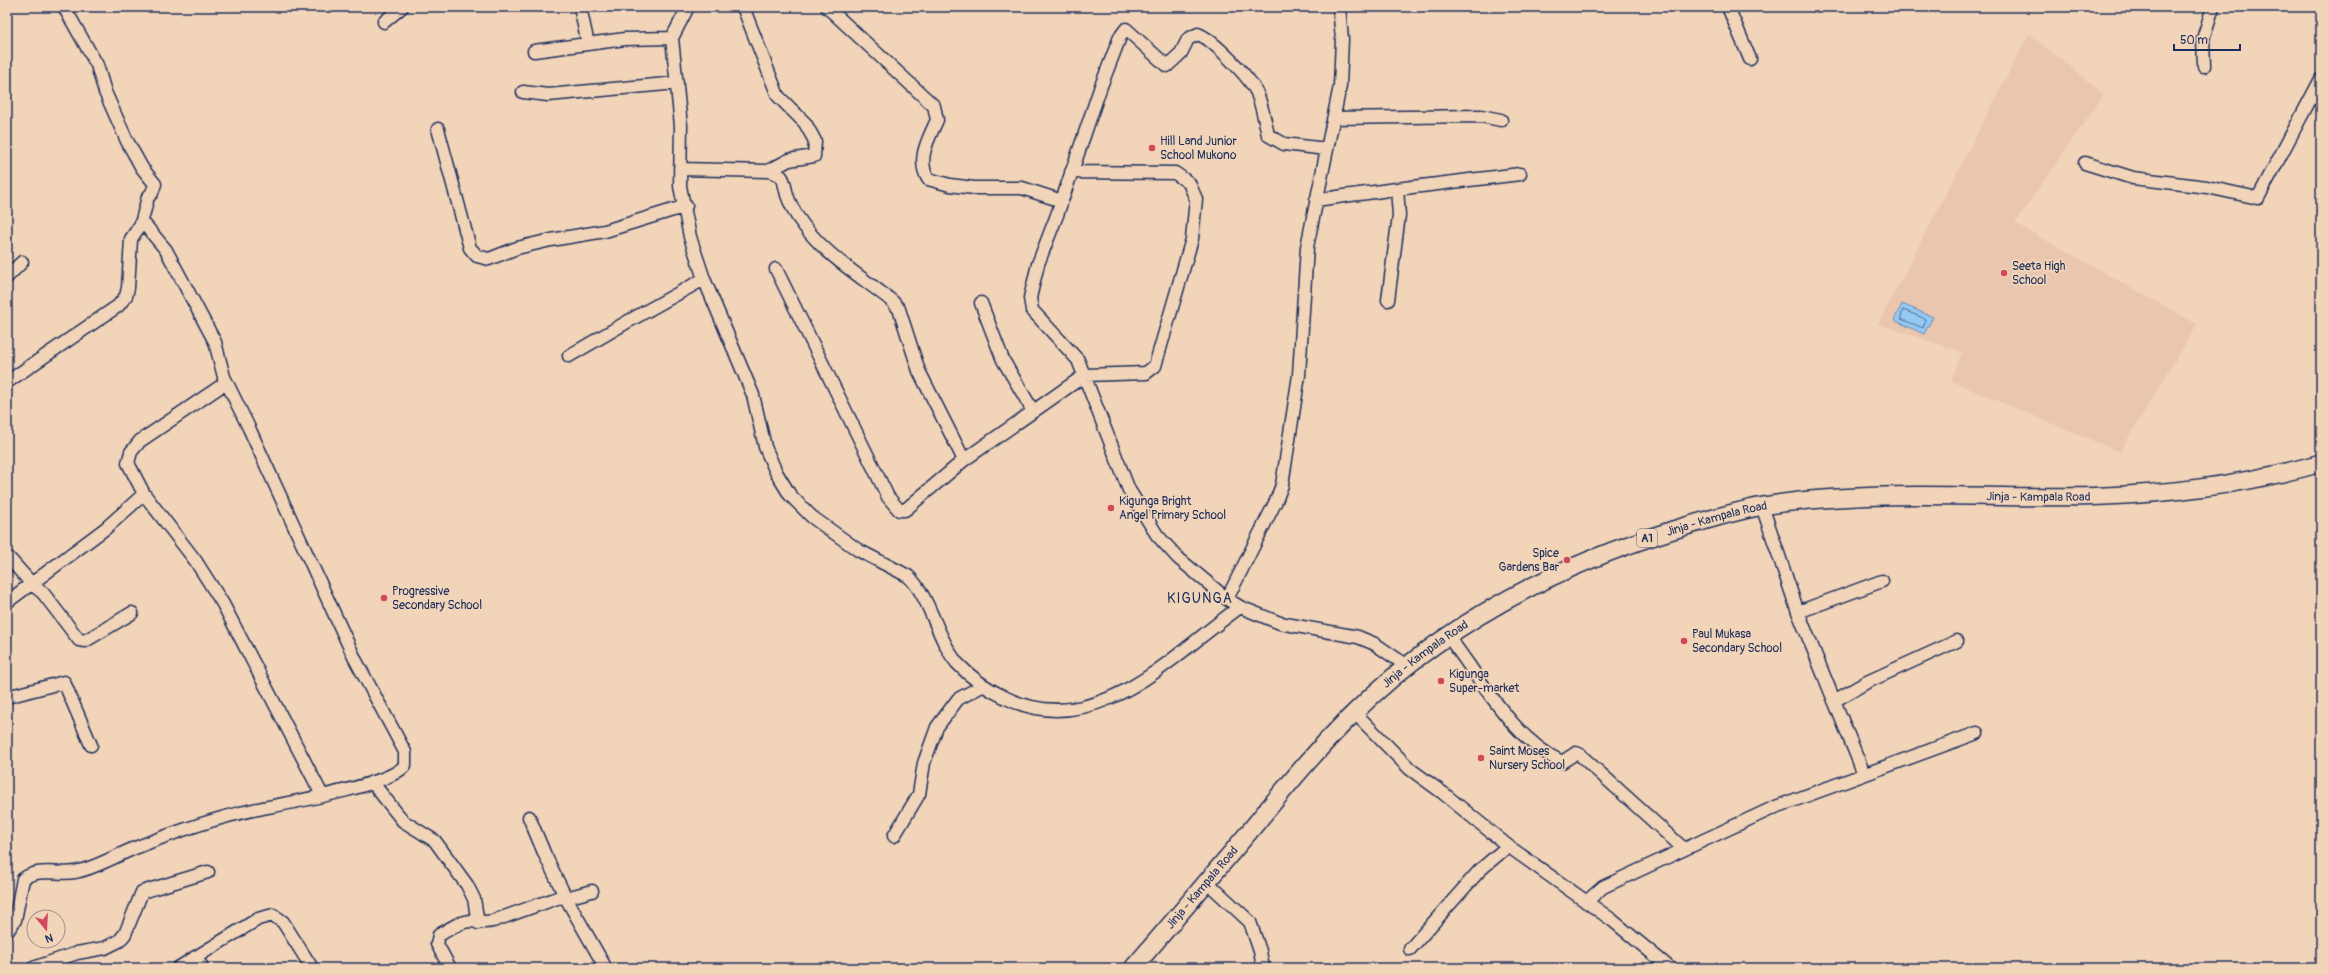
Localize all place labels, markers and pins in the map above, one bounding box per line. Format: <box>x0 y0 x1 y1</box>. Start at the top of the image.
place label: Hill Land Junior School Mukono <box>1160 134 1237 163</box>
marker: Hill Land Junior School Mukono <box>1147 143 1157 153</box>
place label: Seeta High School <box>2012 259 2066 288</box>
marker: Seeta High School <box>1999 268 2009 278</box>
place label: Kigunga Bright Angel Primary School <box>1119 494 1226 523</box>
marker: Kigunga Bright Angel Primary School <box>1106 503 1116 513</box>
place label: Spice Gardens Bar <box>1499 546 1560 575</box>
marker: Spice Gardens Bar <box>1562 555 1572 565</box>
place label: Progressive Secondary School <box>392 584 482 613</box>
marker: Progressive Secondary School <box>379 593 389 603</box>
place label: Paul Mukasa Secondary School <box>1692 627 1782 656</box>
marker: Paul Mukasa Secondary School <box>1679 636 1689 646</box>
place label: Kigunga Super-market <box>1449 667 1519 696</box>
marker: Kigunga Super-market <box>1436 676 1446 686</box>
place label: Saint Moses Nursery School <box>1489 744 1565 773</box>
marker: Saint Moses Nursery School <box>1476 753 1486 763</box>

